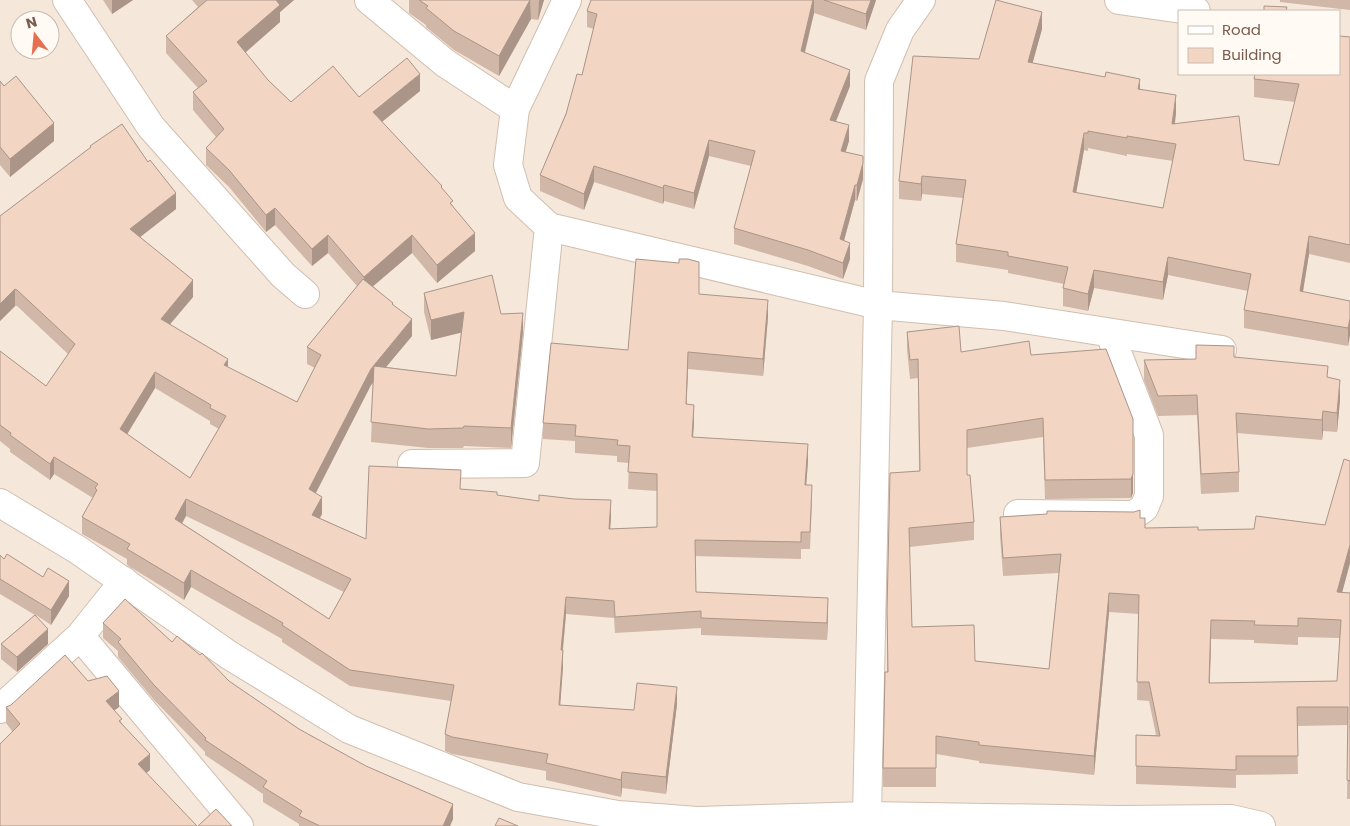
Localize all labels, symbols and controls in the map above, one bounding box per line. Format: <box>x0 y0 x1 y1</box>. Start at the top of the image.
north arrow <box>10 10 60 60</box>
legend <box>1178 10 1340 75</box>
text: N <box>24 11 39 34</box>
text: Road <box>1222 19 1261 40</box>
text: Building <box>1222 44 1282 65</box>

